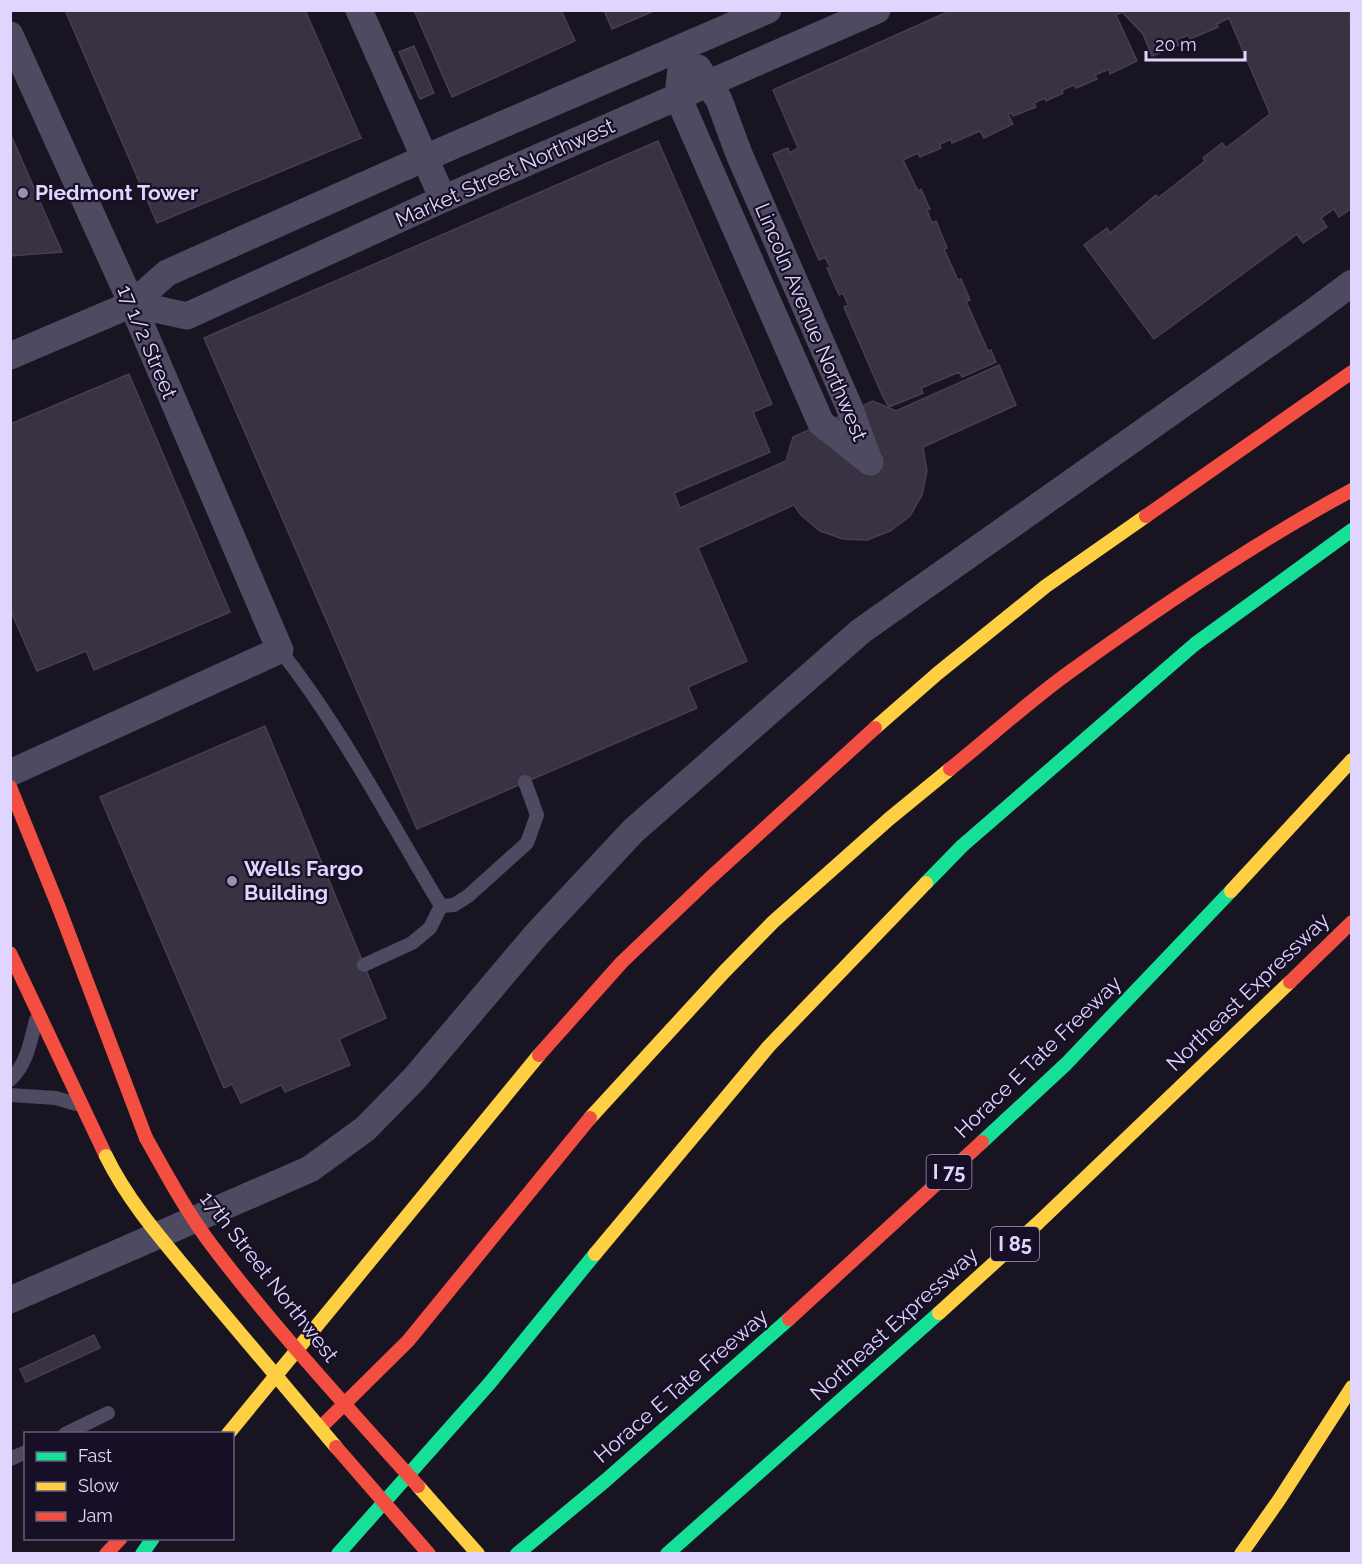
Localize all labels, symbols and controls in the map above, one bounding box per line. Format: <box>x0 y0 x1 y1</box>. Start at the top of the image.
scale bar <box>1146 24 1245 62</box>
text: 20 m <box>1155 34 1197 55</box>
street label: Market Street Northwest <box>391 113 618 232</box>
place label: Piedmont Tower <box>35 180 198 205</box>
marker: Piedmont Tower <box>16 186 30 200</box>
street label: Lincoln Avenue Northwest <box>750 199 873 444</box>
street label: 17 1/2 Street <box>112 281 183 402</box>
place label: Wells Fargo Building <box>244 856 363 905</box>
marker: Wells Fargo Building <box>225 874 239 888</box>
street label: Northeast Expressway <box>1161 907 1334 1076</box>
street label: Horace E Tate Freeway <box>949 971 1126 1143</box>
road number: I 75 <box>926 1155 972 1189</box>
street label: 17th Street Northwest <box>195 1186 344 1367</box>
road number: I 85 <box>991 1227 1039 1261</box>
street label: Northeast Expressway <box>805 1242 982 1405</box>
street label: Horace E Tate Freeway <box>589 1303 773 1468</box>
legend <box>24 1432 234 1540</box>
text: Fast <box>78 1445 112 1466</box>
text: Slow <box>78 1475 119 1496</box>
text: Jam <box>78 1505 113 1526</box>

